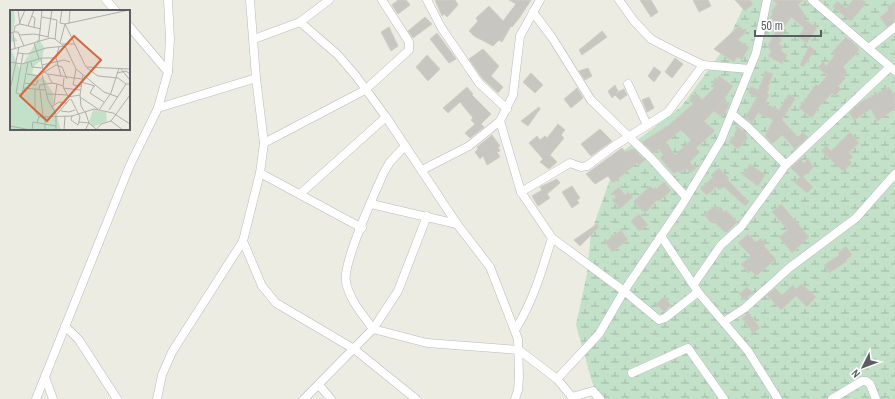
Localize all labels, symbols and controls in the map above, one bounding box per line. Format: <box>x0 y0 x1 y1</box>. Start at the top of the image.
inset map <box>10 10 130 130</box>
scale bar <box>755 12 821 38</box>
text: 50 m <box>761 18 783 34</box>
north arrow <box>843 347 883 387</box>
text: N <box>848 367 863 381</box>

